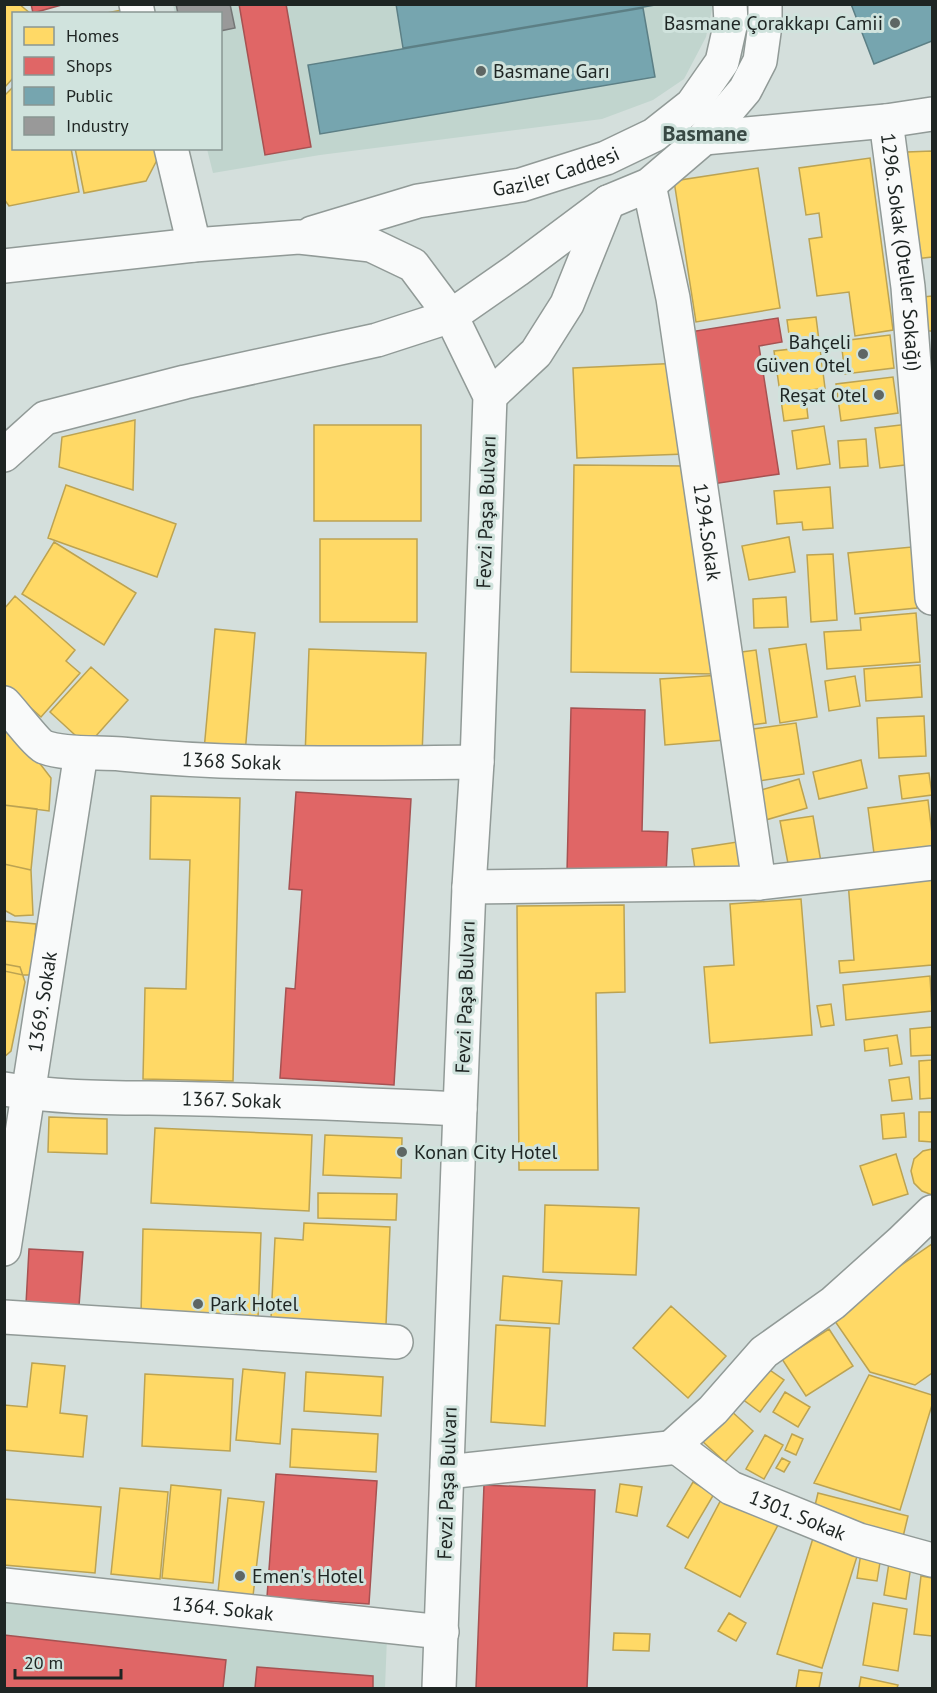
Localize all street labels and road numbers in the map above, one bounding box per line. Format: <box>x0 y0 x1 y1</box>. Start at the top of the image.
street label: 1296. Sokak (Oteller Sokağı) <box>875 131 927 372</box>
street label: Gaziler Caddesi <box>491 140 624 202</box>
street label: Fevzi Paşa Bulvarı <box>470 435 502 589</box>
street label: 1294.Sokak <box>687 481 727 583</box>
street label: 1368 Sokak <box>181 746 282 776</box>
street label: Fevzi Paşa Bulvarı <box>449 920 481 1074</box>
street label: 1369. Sokak <box>22 949 63 1054</box>
street label: 1367. Sokak <box>181 1086 282 1114</box>
street label: Fevzi Paşa Bulvarı <box>431 1406 463 1560</box>
street label: 1301. Sokak <box>745 1484 850 1546</box>
street label: 1364. Sokak <box>171 1590 275 1627</box>

